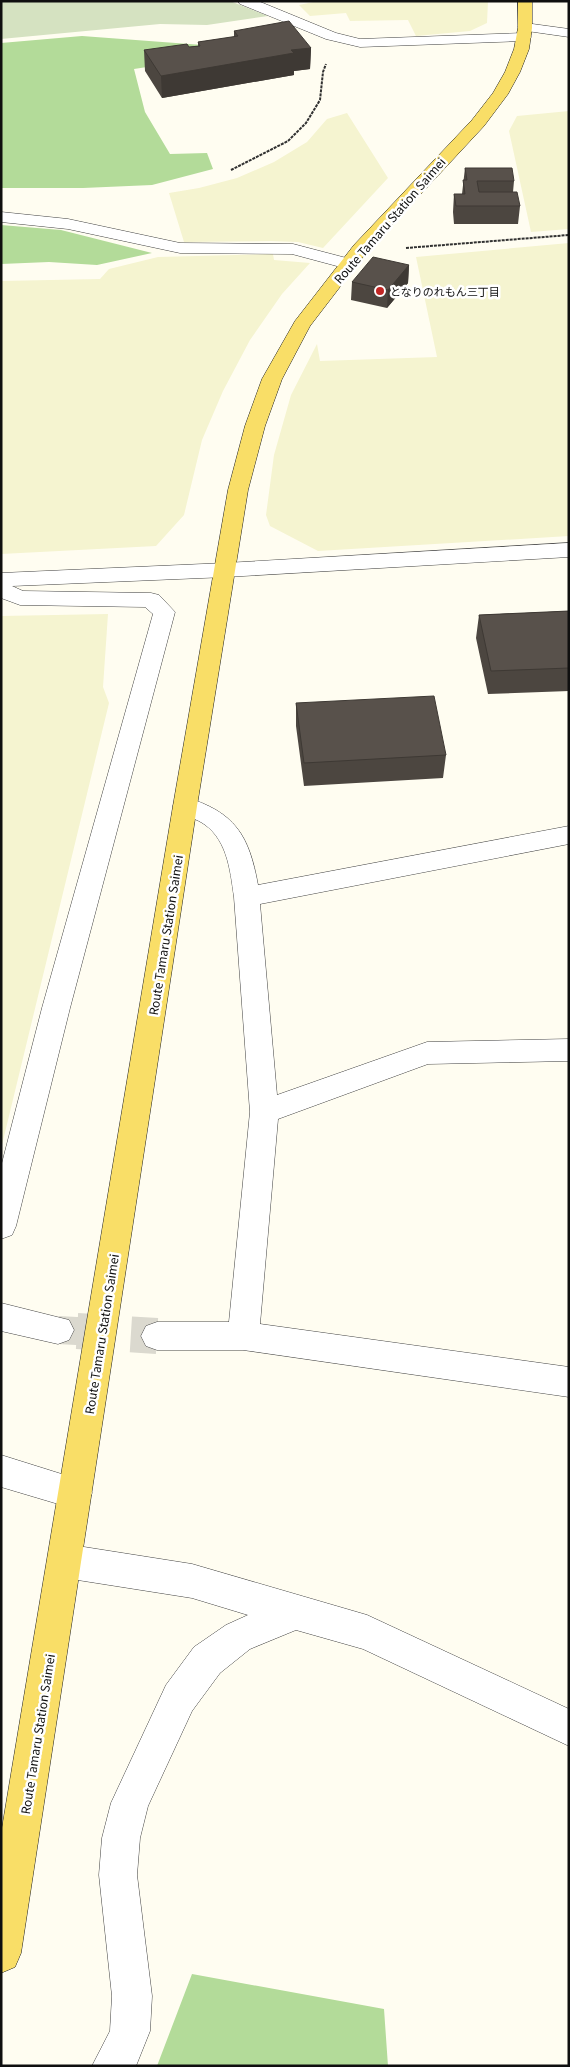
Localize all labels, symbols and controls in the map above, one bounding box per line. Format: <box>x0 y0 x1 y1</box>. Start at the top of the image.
street label: Route Tamaru Station Saimei <box>329 153 449 287</box>
place label: となりのれもん三丁目 <box>390 283 500 299</box>
marker: となりのれもん三丁目 <box>374 285 386 297</box>
street label: Route Tamaru Station Saimei <box>144 854 186 1016</box>
street label: Route Tamaru Station Saimei <box>80 1253 122 1415</box>
street label: Route Tamaru Station Saimei <box>16 1653 58 1815</box>

